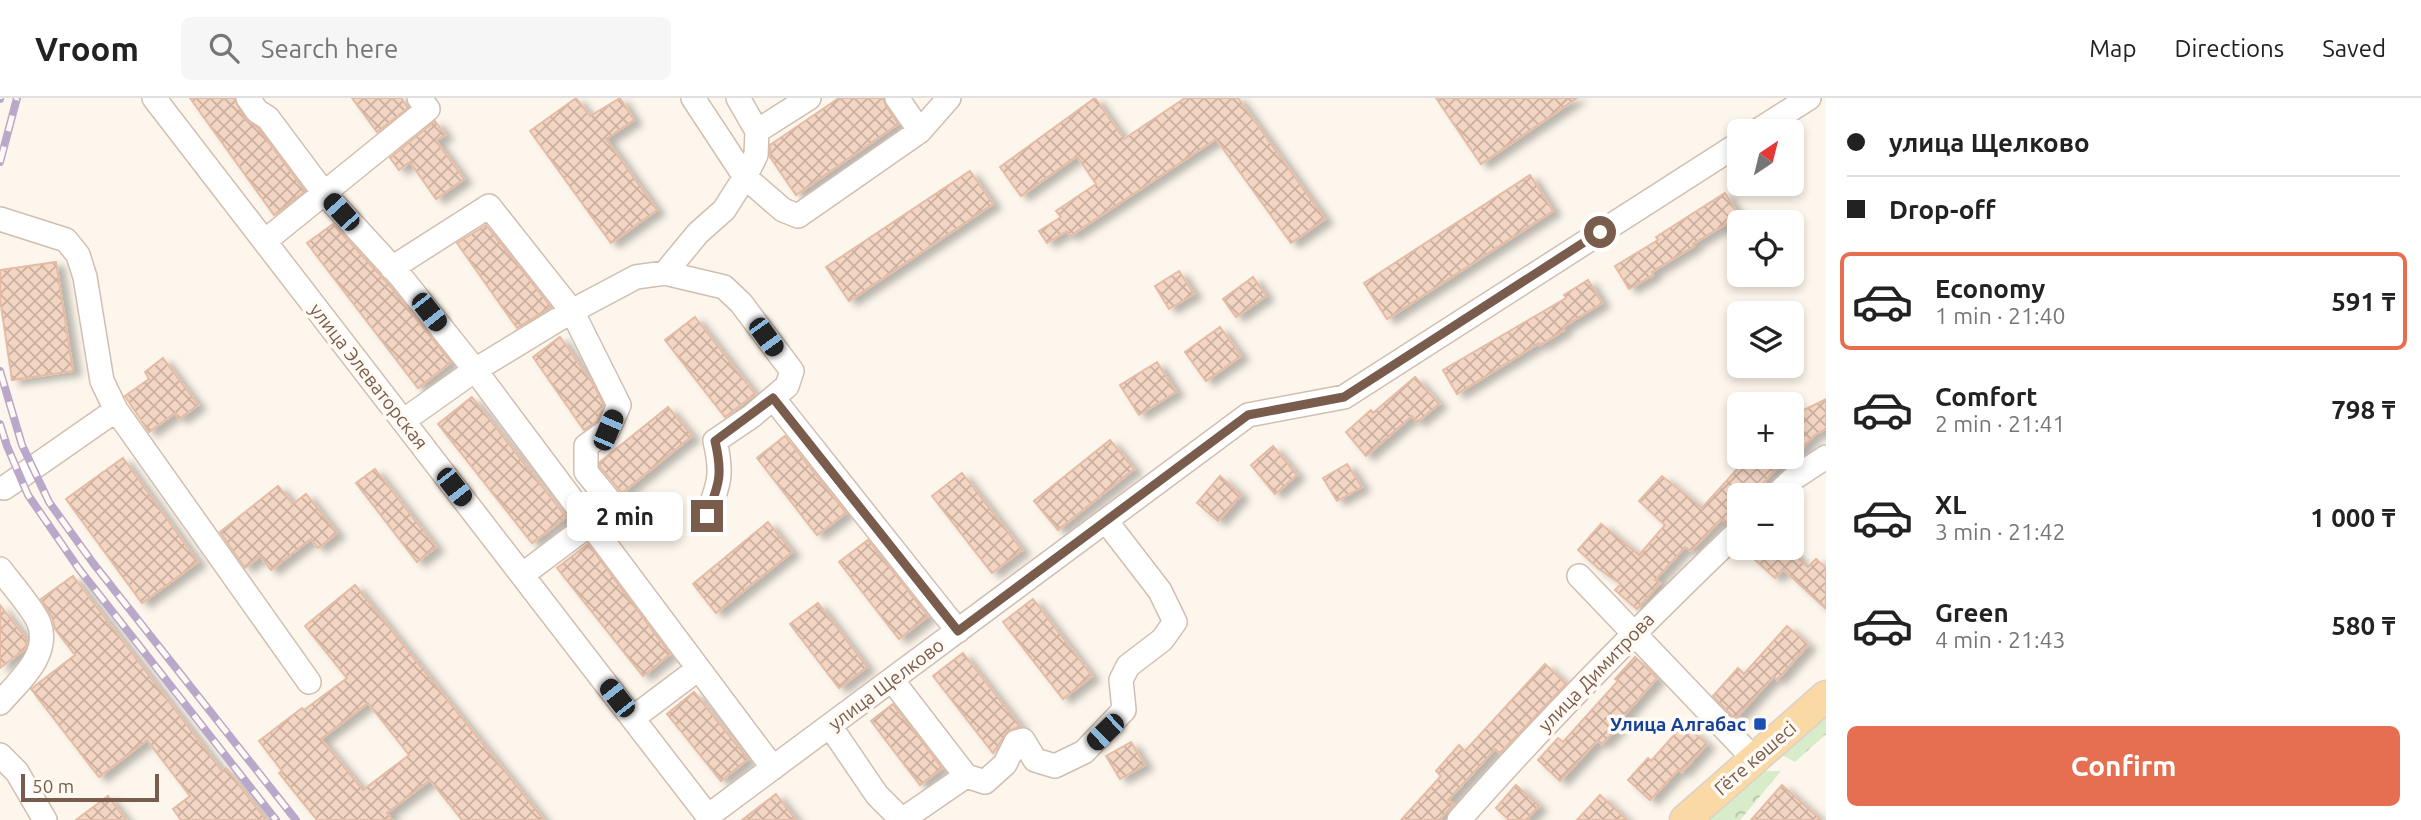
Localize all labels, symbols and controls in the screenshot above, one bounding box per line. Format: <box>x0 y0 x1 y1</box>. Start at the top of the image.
search box <box>181 17 671 80</box>
icon: search <box>205 29 243 67</box>
text: Vroom <box>35 30 139 67</box>
text: Search here <box>261 34 398 63</box>
text: Map <box>2089 35 2136 62</box>
text: Directions <box>2174 35 2284 62</box>
text: Saved <box>2322 35 2386 62</box>
north arrow <box>1727 119 1804 196</box>
map controls <box>1727 119 1804 560</box>
text: улица Щелково <box>1889 128 2090 157</box>
car <box>320 189 363 235</box>
text: Drop-off <box>1889 195 1996 224</box>
button: locate <box>1727 210 1804 287</box>
route start <box>1584 216 1616 248</box>
icon: car <box>1851 270 1914 333</box>
text: Economy <box>1935 274 2045 303</box>
text: 591 ₸ <box>2331 287 2396 316</box>
car <box>408 289 451 335</box>
street label: улица Элеваторская <box>305 299 433 453</box>
button: layers <box>1727 301 1804 378</box>
text: 1 min · 21:40 <box>1935 303 2066 328</box>
car <box>746 314 787 360</box>
icon: car <box>1851 378 1914 441</box>
text: Comfort <box>1935 382 2038 411</box>
button: + <box>1727 392 1804 469</box>
text: 798 ₸ <box>2331 395 2396 424</box>
car <box>591 407 626 453</box>
text: 2 min · 21:41 <box>1935 411 2066 436</box>
car <box>433 464 476 510</box>
button: − <box>1727 483 1804 560</box>
icon: car <box>1851 486 1914 549</box>
text: XL <box>1935 490 1966 519</box>
callout: 2 min <box>567 492 682 540</box>
route end <box>691 500 723 532</box>
text: 1 000 ₸ <box>2310 503 2396 532</box>
text: 2 min <box>596 504 654 529</box>
text: 3 min · 21:42 <box>1935 519 2066 544</box>
icon: car <box>1851 594 1914 657</box>
text: Green <box>1935 598 2009 627</box>
street label: улица Димитрова <box>1534 608 1658 736</box>
text: 580 ₸ <box>2331 611 2396 640</box>
text: 4 min · 21:43 <box>1935 627 2066 652</box>
street label: улица Щелково <box>824 633 948 735</box>
car <box>596 675 639 721</box>
car <box>1083 710 1128 754</box>
place label: Улица Алгабас <box>1610 713 1746 735</box>
street label: Гёте көшесі <box>1710 716 1800 800</box>
marker: Улица Алгабас <box>1752 716 1768 732</box>
button: Confirm <box>1847 726 2400 806</box>
scale bar <box>21 771 159 803</box>
text: 50 m <box>32 775 74 797</box>

